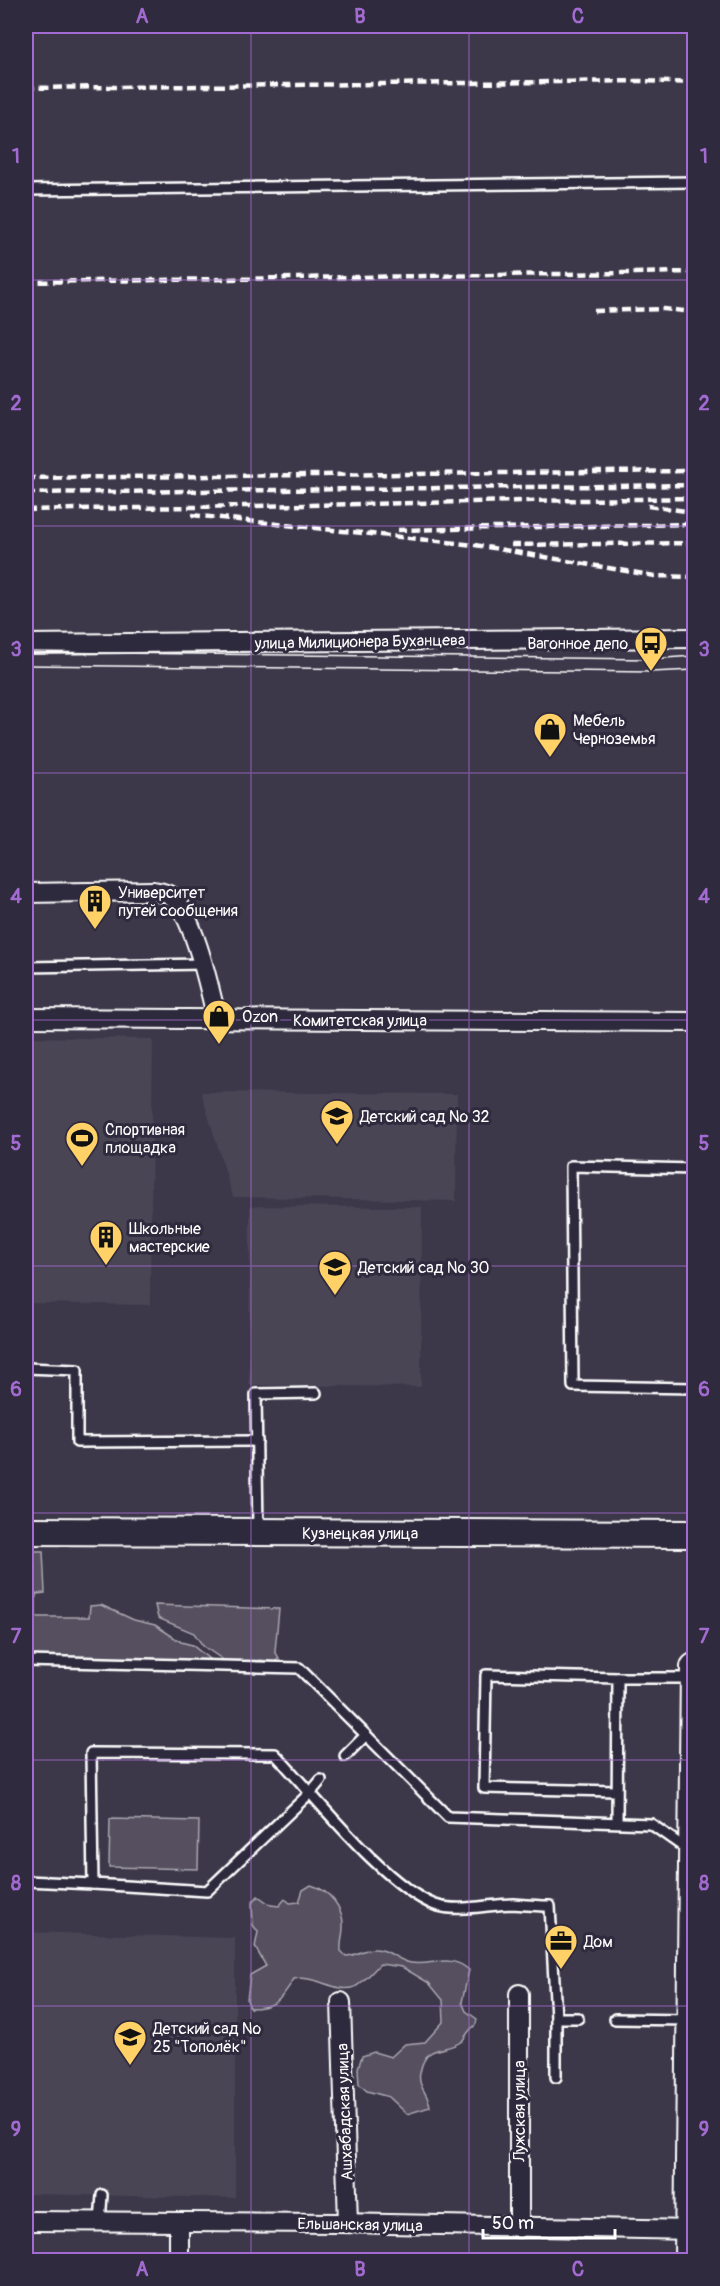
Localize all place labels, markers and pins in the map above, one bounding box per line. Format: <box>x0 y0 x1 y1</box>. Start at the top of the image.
bus stop icon: Вагонное депо <box>633 625 669 672</box>
place label: Вагонное депо <box>527 634 628 654</box>
shop icon: Мебель Черноземья <box>532 711 568 758</box>
place label: Мебель Черноземья <box>573 711 656 749</box>
building icon: Университет путей сообщения <box>77 883 113 930</box>
place label: Университет путей сообщения <box>118 883 238 921</box>
shop icon: Ozon <box>201 998 237 1045</box>
place label: Ozon <box>242 1007 278 1027</box>
school or university icon: Детский сад № 32 <box>319 1098 355 1145</box>
place label: Детский сад № 32 <box>359 1107 490 1127</box>
sports icon: Спортивная площадка <box>64 1120 100 1167</box>
place label: Спортивная площадка <box>105 1120 185 1158</box>
building icon: Школьные мастерские <box>88 1219 124 1266</box>
place label: Школьные мастерские <box>129 1219 210 1257</box>
school or university icon: Детский сад № 30 <box>317 1249 353 1296</box>
place label: Детский сад № 30 <box>357 1258 490 1278</box>
office icon: Дом <box>543 1923 579 1970</box>
place label: Дом <box>583 1932 613 1952</box>
school or university icon: Детский сад № 25 "Тополёк" <box>112 2019 148 2066</box>
place label: Детский сад № 25 "Тополёк" <box>152 2019 261 2057</box>

